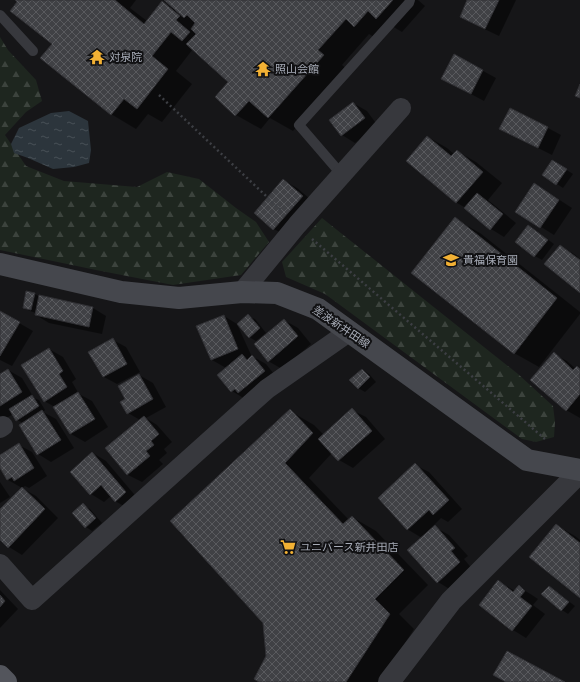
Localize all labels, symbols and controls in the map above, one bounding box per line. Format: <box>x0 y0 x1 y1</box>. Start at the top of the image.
temple icon: 対泉院 <box>88 48 106 66</box>
place label: 対泉院 <box>109 51 142 64</box>
temple icon: 照山会館 <box>254 60 272 78</box>
place label: 照山会館 <box>275 63 319 76</box>
school or university icon: 貴福保育園 <box>442 251 460 269</box>
place label: 貴福保育園 <box>463 254 518 267</box>
street label: 差波新井田線 <box>310 303 372 351</box>
supermarket icon: ユニバース新井田店 <box>279 538 297 556</box>
place label: ユニバース新井田店 <box>300 541 398 554</box>

